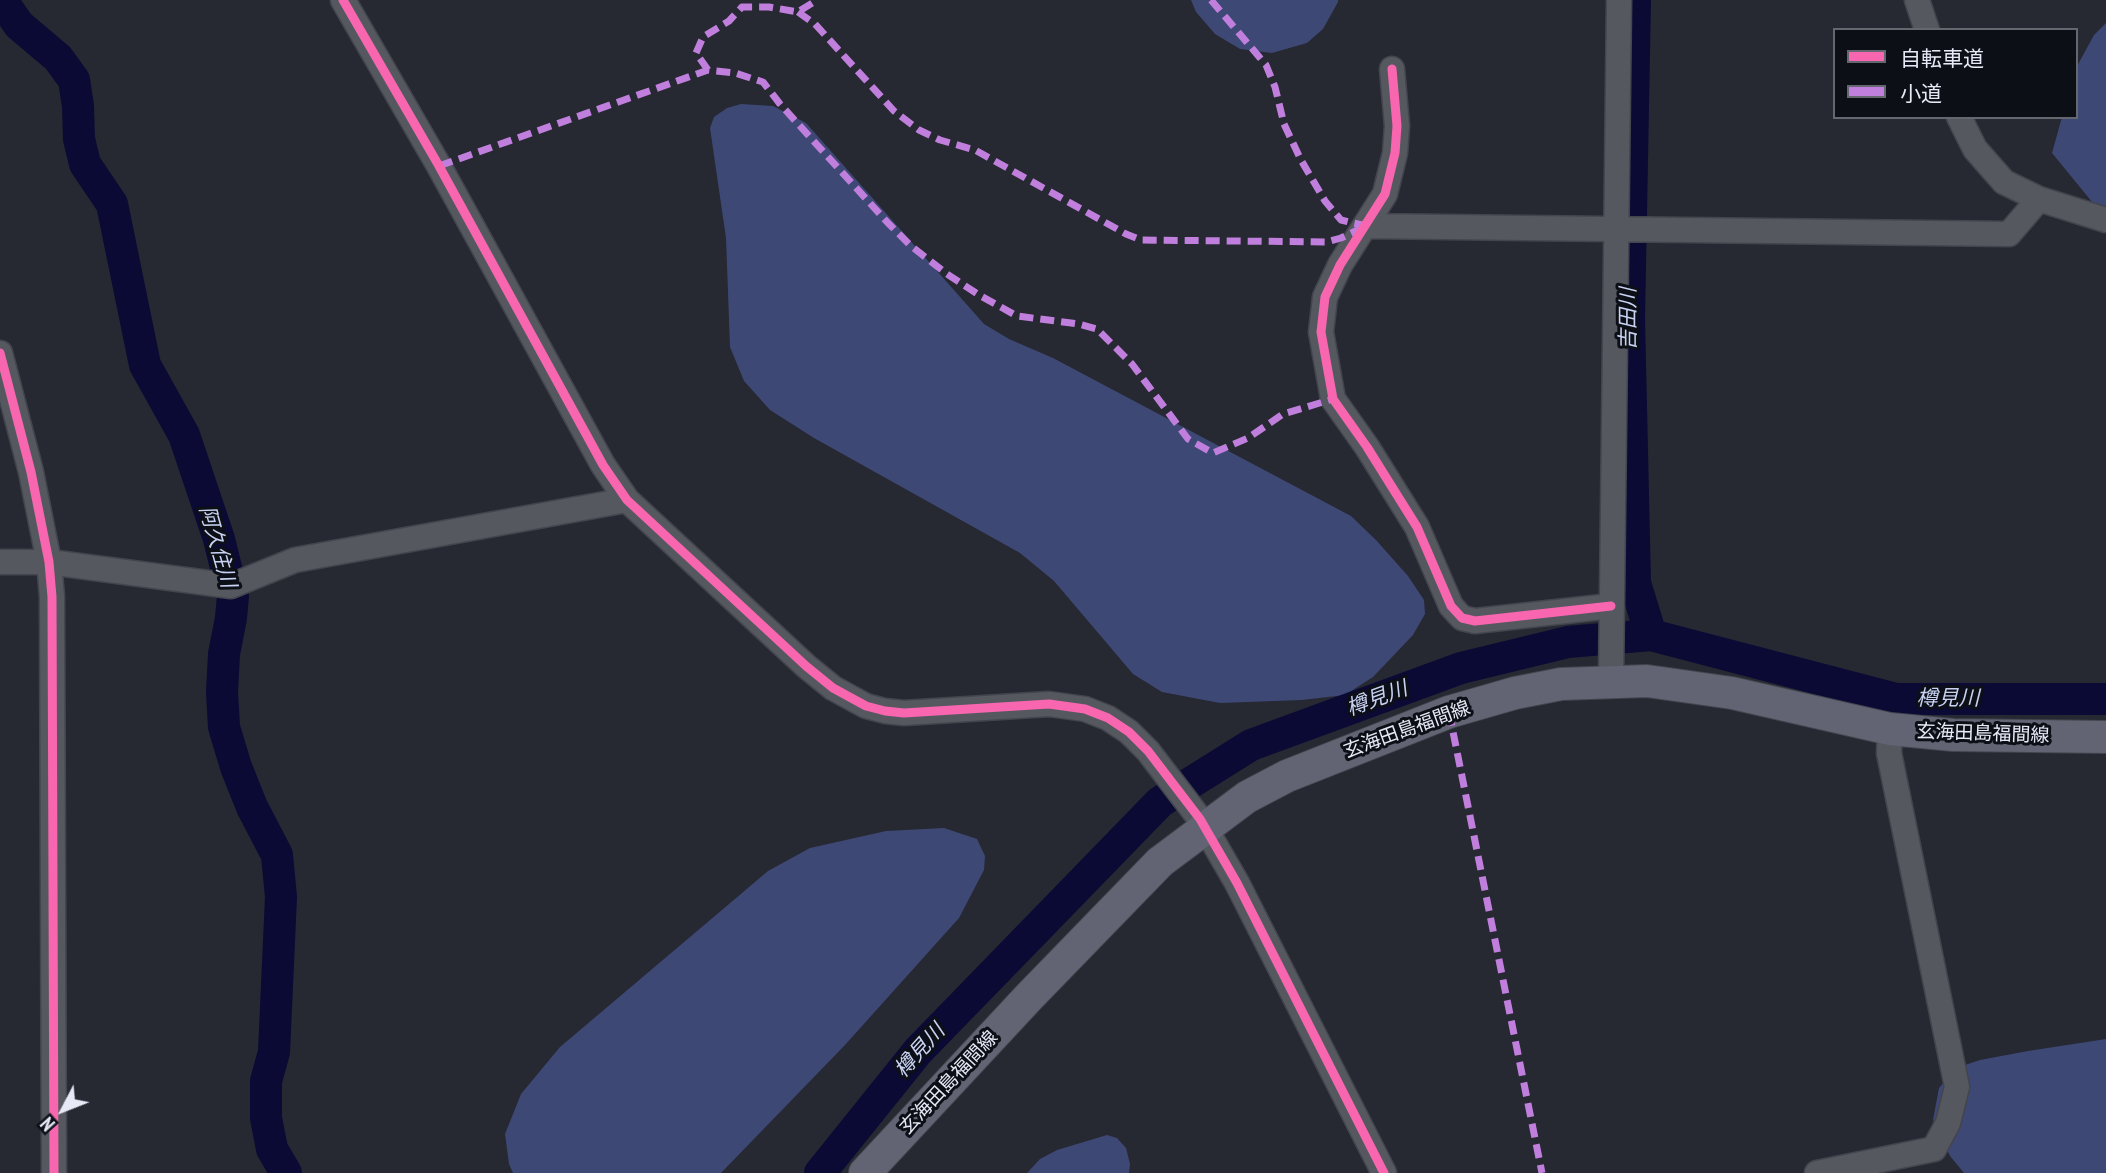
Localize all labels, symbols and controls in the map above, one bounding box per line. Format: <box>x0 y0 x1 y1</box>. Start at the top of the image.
legend <box>1833 28 2078 119</box>
text: 自転車道 <box>1900 45 1984 72</box>
text: 小道 <box>1900 80 1942 107</box>
water label: 吉田川 <box>1616 288 1642 350</box>
water label: 阿久住川 <box>193 503 241 591</box>
water label: 樽見川 <box>1343 676 1411 722</box>
water label: 樽見川 <box>1917 686 1979 712</box>
street label: 玄海田島福間線 <box>1341 697 1473 763</box>
street label: 玄海田島福間線 <box>1916 720 2050 748</box>
water label: 樽見川 <box>890 1019 950 1083</box>
street label: 玄海田島福間線 <box>895 1027 1003 1139</box>
north arrow <box>28 1075 98 1145</box>
text: N <box>35 1112 60 1136</box>

